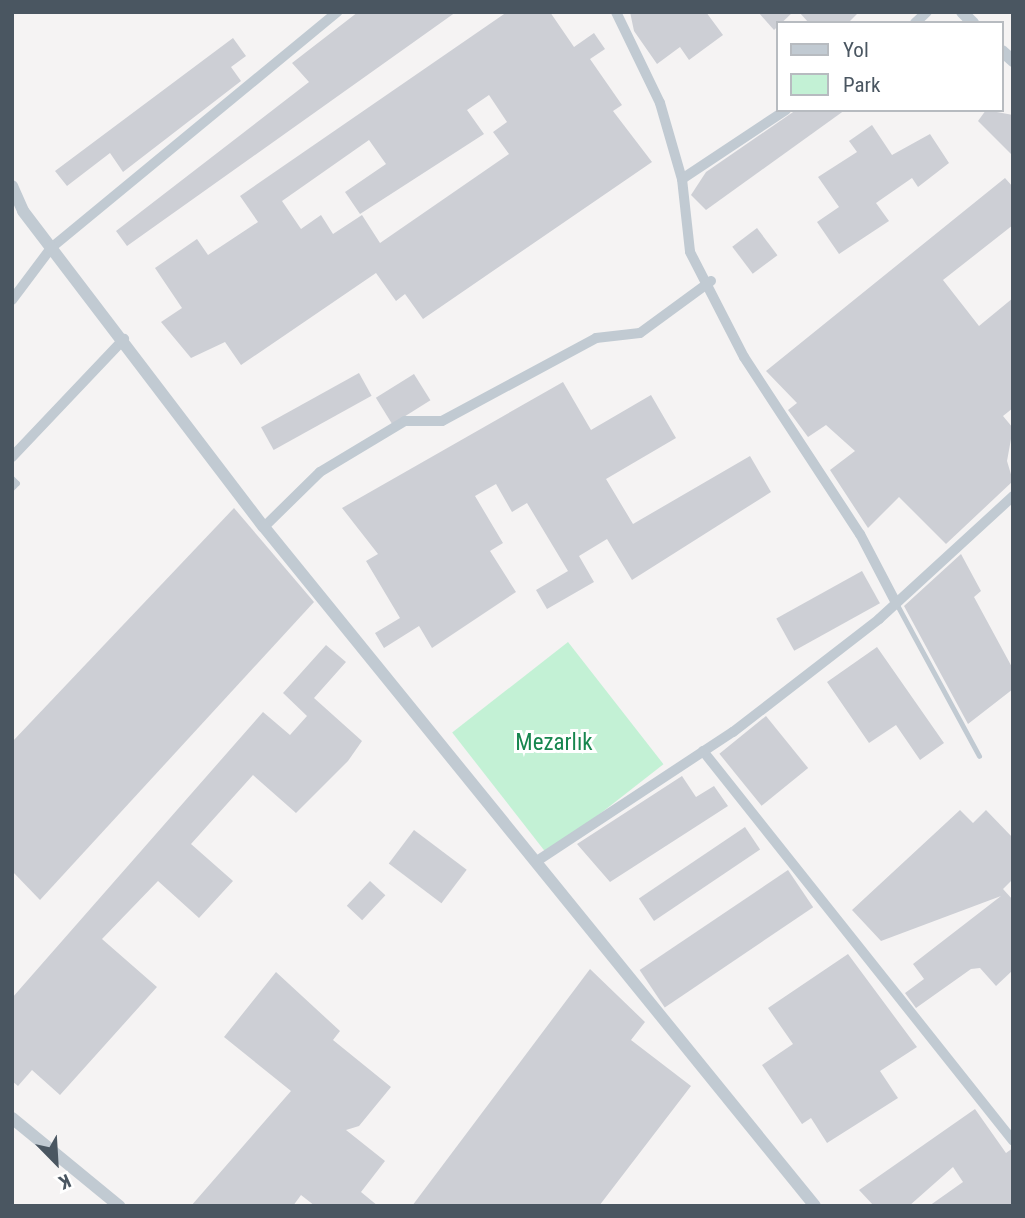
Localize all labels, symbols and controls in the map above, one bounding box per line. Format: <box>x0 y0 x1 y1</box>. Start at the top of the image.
legend <box>776 21 1004 112</box>
text: Yol <box>843 38 869 62</box>
text: Park <box>843 73 880 97</box>
park label: Mezarlık <box>515 729 593 757</box>
north arrow <box>21 1127 91 1197</box>
text: K <box>55 1169 74 1194</box>

